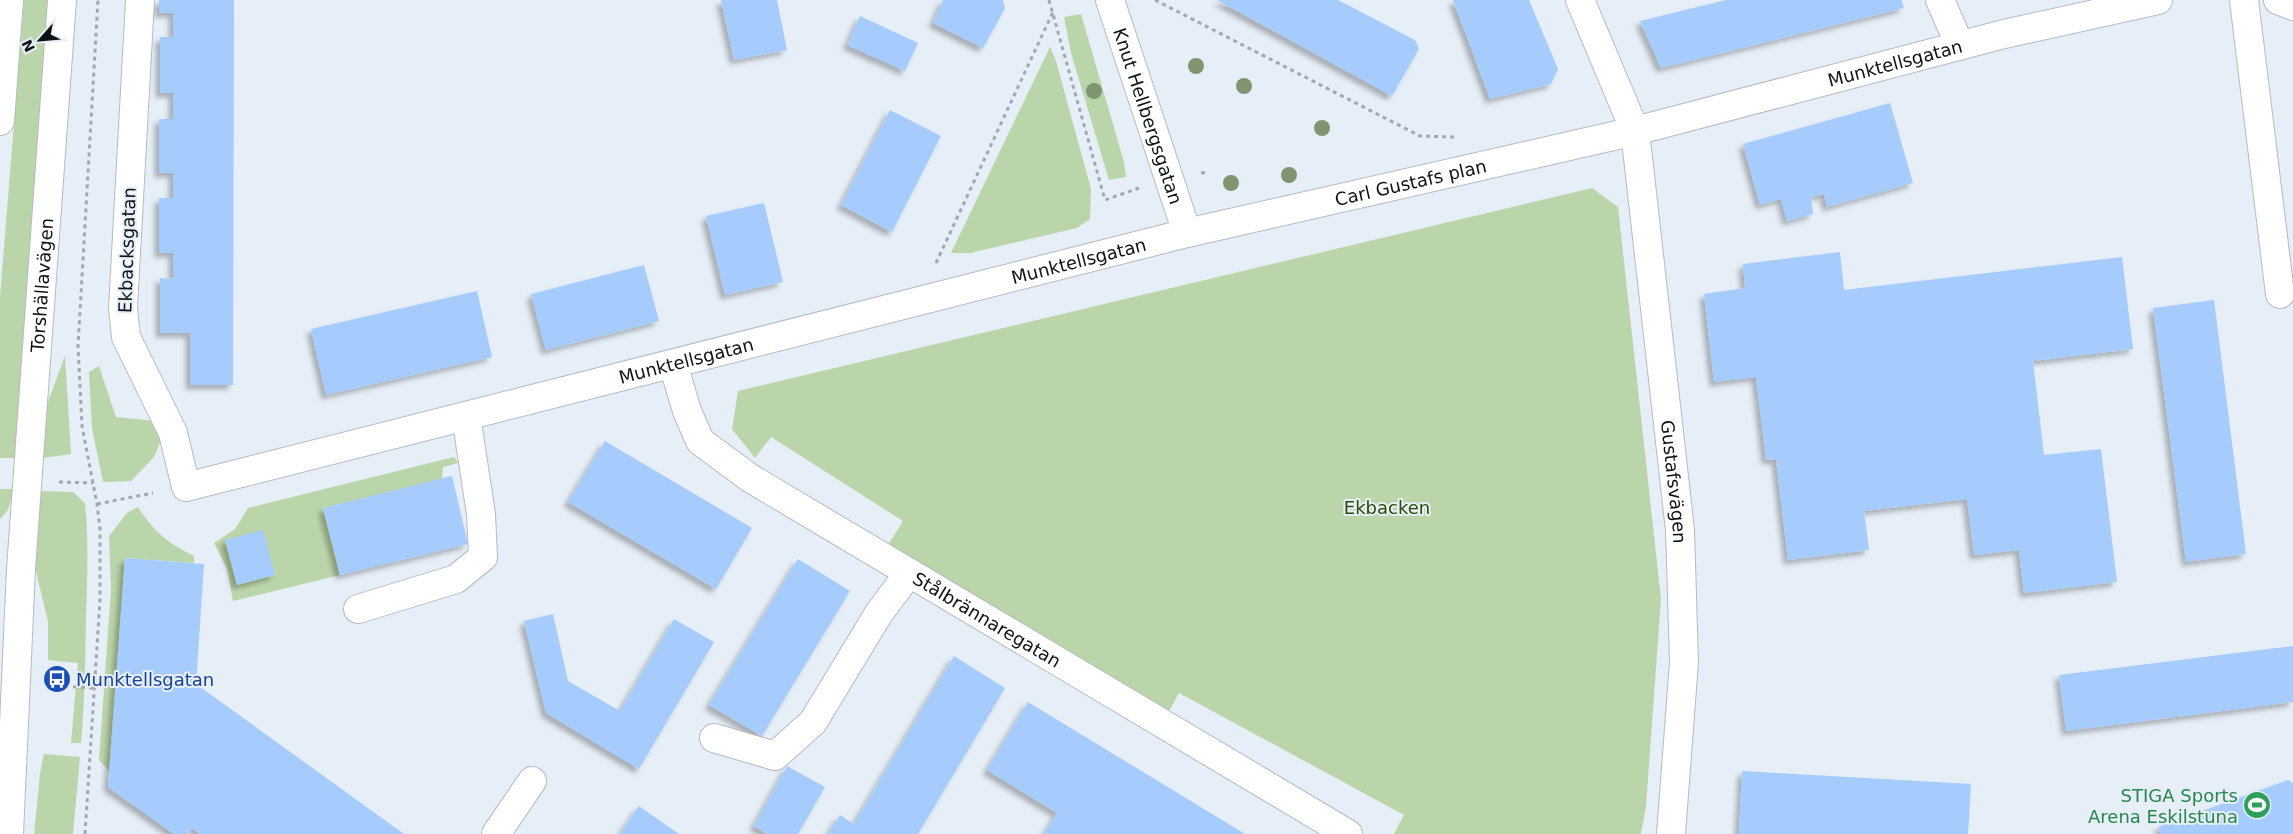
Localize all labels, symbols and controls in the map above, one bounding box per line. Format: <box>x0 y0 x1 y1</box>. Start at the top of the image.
north arrow <box>15 15 65 65</box>
street label: Knut Hellbergsgatan <box>1109 25 1187 207</box>
street label: Munktellsgatan <box>1825 35 1965 90</box>
text: N <box>19 37 38 55</box>
street label: Carl Gustafs plan <box>1333 155 1488 210</box>
street label: Ekbacksgatan <box>114 187 140 313</box>
street label: Torshällavägen <box>26 217 57 354</box>
street label: Munktellsgatan <box>1009 233 1148 288</box>
street label: Munktellsgatan <box>616 333 756 387</box>
street label: Gustafsvägen <box>1657 419 1691 544</box>
park label: Ekbacken <box>1344 497 1430 518</box>
street label: Stålbrännaregatan <box>909 567 1065 671</box>
bus stop icon: Munktellsgatan <box>42 664 72 694</box>
place label: Munktellsgatan <box>76 669 214 690</box>
place label: STIGA Sports Arena Eskilstuna <box>2088 785 2238 827</box>
sports icon: STIGA Sports Arena Eskilstuna <box>2242 790 2272 820</box>

